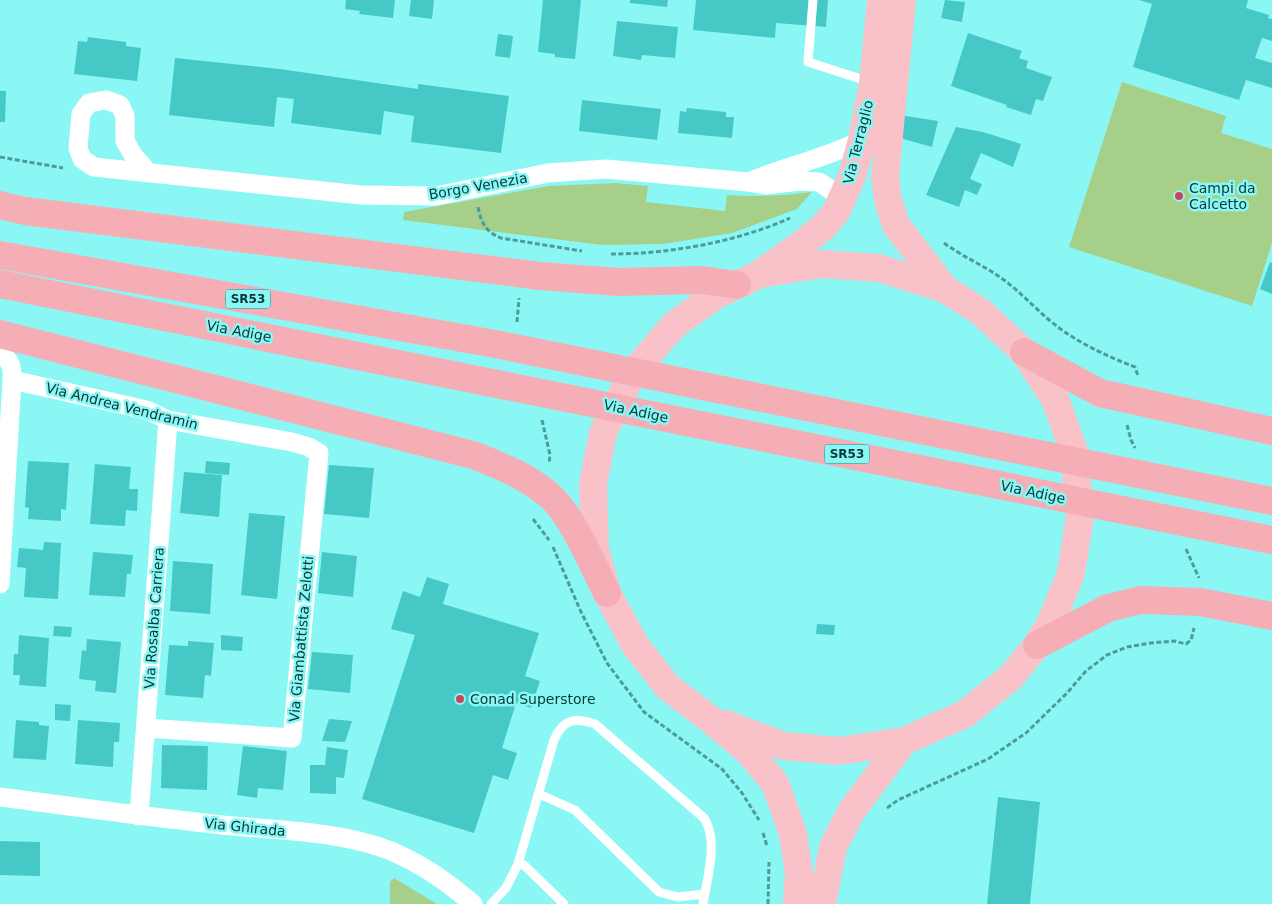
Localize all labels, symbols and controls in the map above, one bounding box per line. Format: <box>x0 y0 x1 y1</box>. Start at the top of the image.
street label: Via Terraglio <box>840 98 876 186</box>
street label: Borgo Venezia <box>427 169 529 203</box>
place label: Campi da Calcetto <box>1189 180 1256 212</box>
marker: Campi da Calcetto <box>1173 190 1185 202</box>
road number: SR53 <box>226 290 270 308</box>
street label: Via Adige <box>205 317 273 345</box>
street label: Via Andrea Vendramin <box>44 379 200 433</box>
street label: Via Adige <box>602 396 670 426</box>
road number: SR53 <box>824 444 870 464</box>
street label: Via Adige <box>999 477 1067 507</box>
street label: Via Rosalba Carriera <box>141 547 167 689</box>
street label: Via Giambattista Zelotti <box>286 555 316 723</box>
place label: Conad Superstore <box>470 691 596 707</box>
marker: Conad Superstore <box>454 693 466 705</box>
street label: Via Ghirada <box>204 815 286 839</box>

